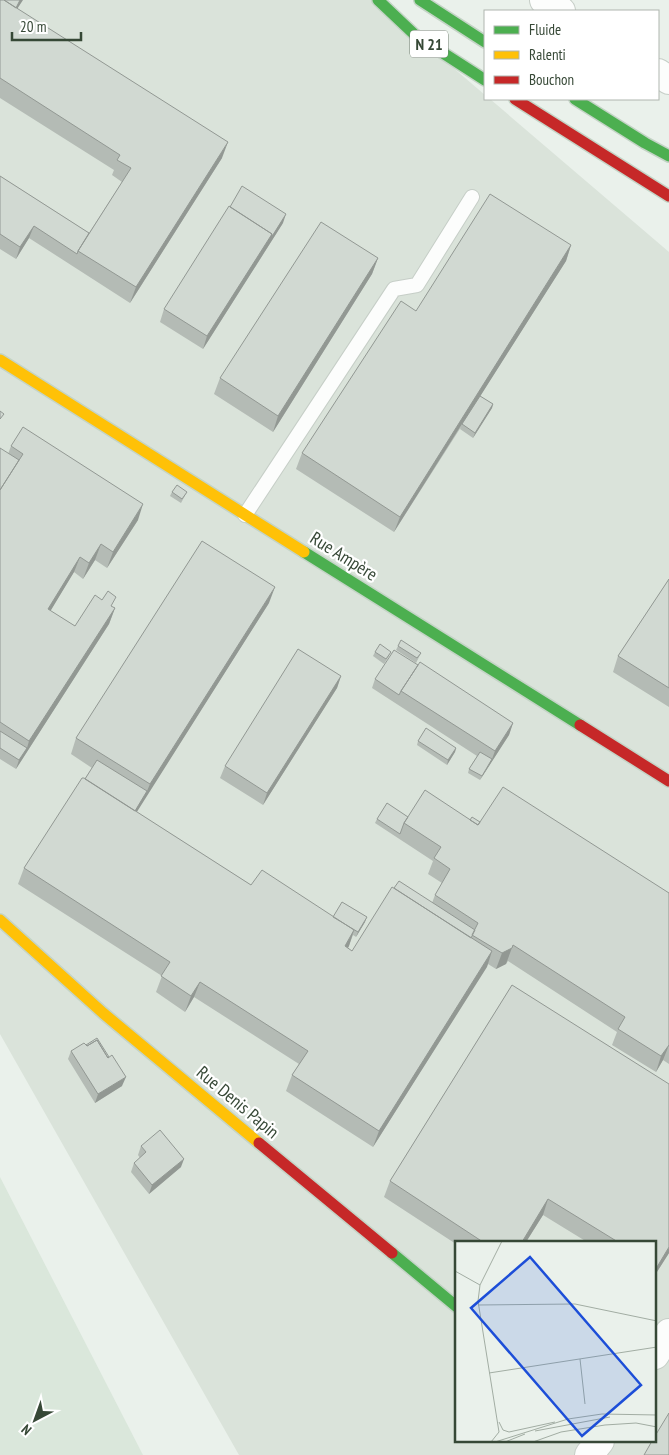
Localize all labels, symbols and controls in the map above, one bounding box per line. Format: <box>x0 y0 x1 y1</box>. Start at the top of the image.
scale bar <box>12 10 81 42</box>
legend <box>484 10 659 100</box>
text: 20 m <box>20 17 46 36</box>
text: Fluide <box>529 20 561 39</box>
road number: N 21 <box>410 31 448 58</box>
text: Ralenti <box>529 45 566 64</box>
text: Bouchon <box>529 70 574 89</box>
street label: Rue Ampère <box>306 526 382 586</box>
street label: Rue Denis Papin <box>192 1061 284 1143</box>
inset map <box>455 1241 656 1442</box>
north arrow <box>10 1395 60 1445</box>
text: N <box>18 1421 35 1439</box>

